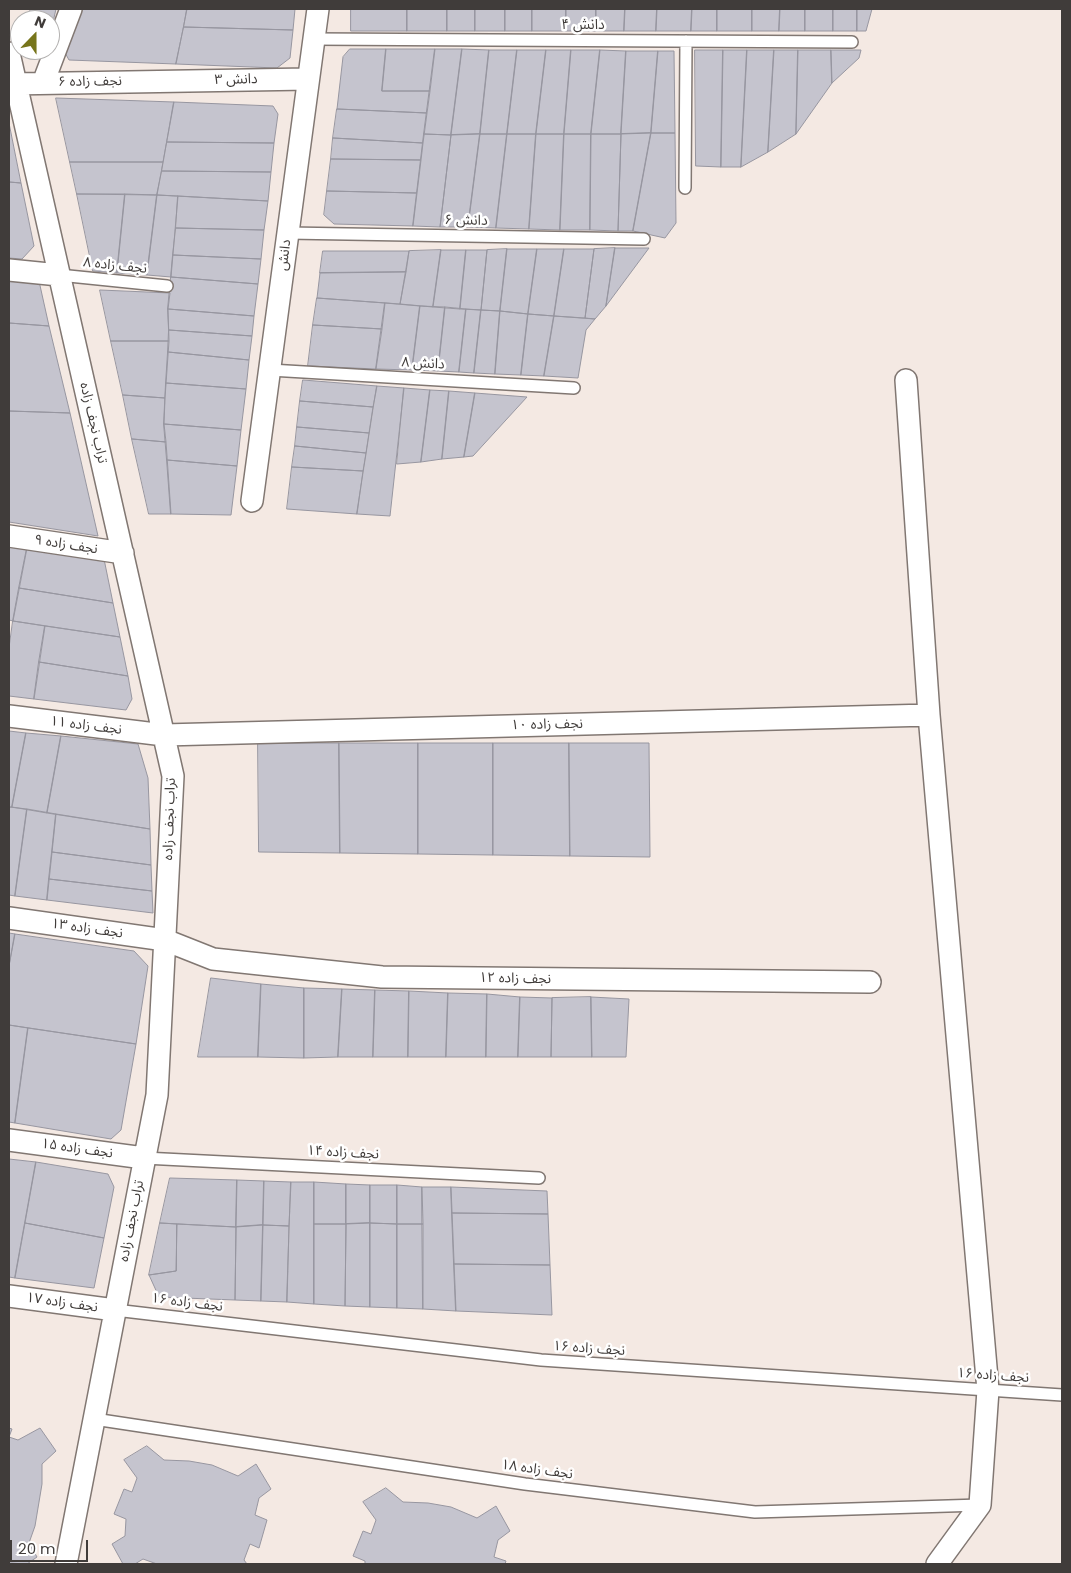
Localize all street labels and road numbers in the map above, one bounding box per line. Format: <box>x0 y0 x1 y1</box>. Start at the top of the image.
street label: دانش ۴ <box>561 17 605 33</box>
street label: دانش ۳ <box>214 71 258 89</box>
street label: نجف زاده ۶ <box>58 73 122 91</box>
street label: دانش ۶ <box>444 212 488 230</box>
street label: دانش <box>275 238 295 272</box>
street label: نجف زاده ۸ <box>82 254 148 278</box>
street label: دانش ۸ <box>401 354 445 374</box>
street label: تراب نجف زاده <box>76 381 110 465</box>
street label: نجف زاده ۹ <box>33 532 99 558</box>
street label: نجف زاده ۱۱ <box>49 713 123 739</box>
street label: نجف زاده ۱۰ <box>511 716 583 734</box>
street label: تراب نجف زاده <box>160 777 180 861</box>
street label: نجف زاده ۱۳ <box>50 916 124 942</box>
street label: نجف زاده ۱۲ <box>479 970 551 988</box>
street label: نجف زاده ۱۵ <box>40 1136 114 1162</box>
street label: نجف زاده ۱۴ <box>307 1143 379 1163</box>
street label: تراب نجف زاده <box>116 1179 148 1263</box>
street label: نجف زاده ۱۷ <box>25 1290 99 1316</box>
street label: نجف زاده ۱۶ <box>150 1290 224 1316</box>
street label: نجف زاده ۱۶ <box>552 1338 626 1360</box>
street label: نجف زاده ۱۶ <box>956 1365 1030 1387</box>
street label: نجف زاده ۱۸ <box>500 1457 574 1483</box>

